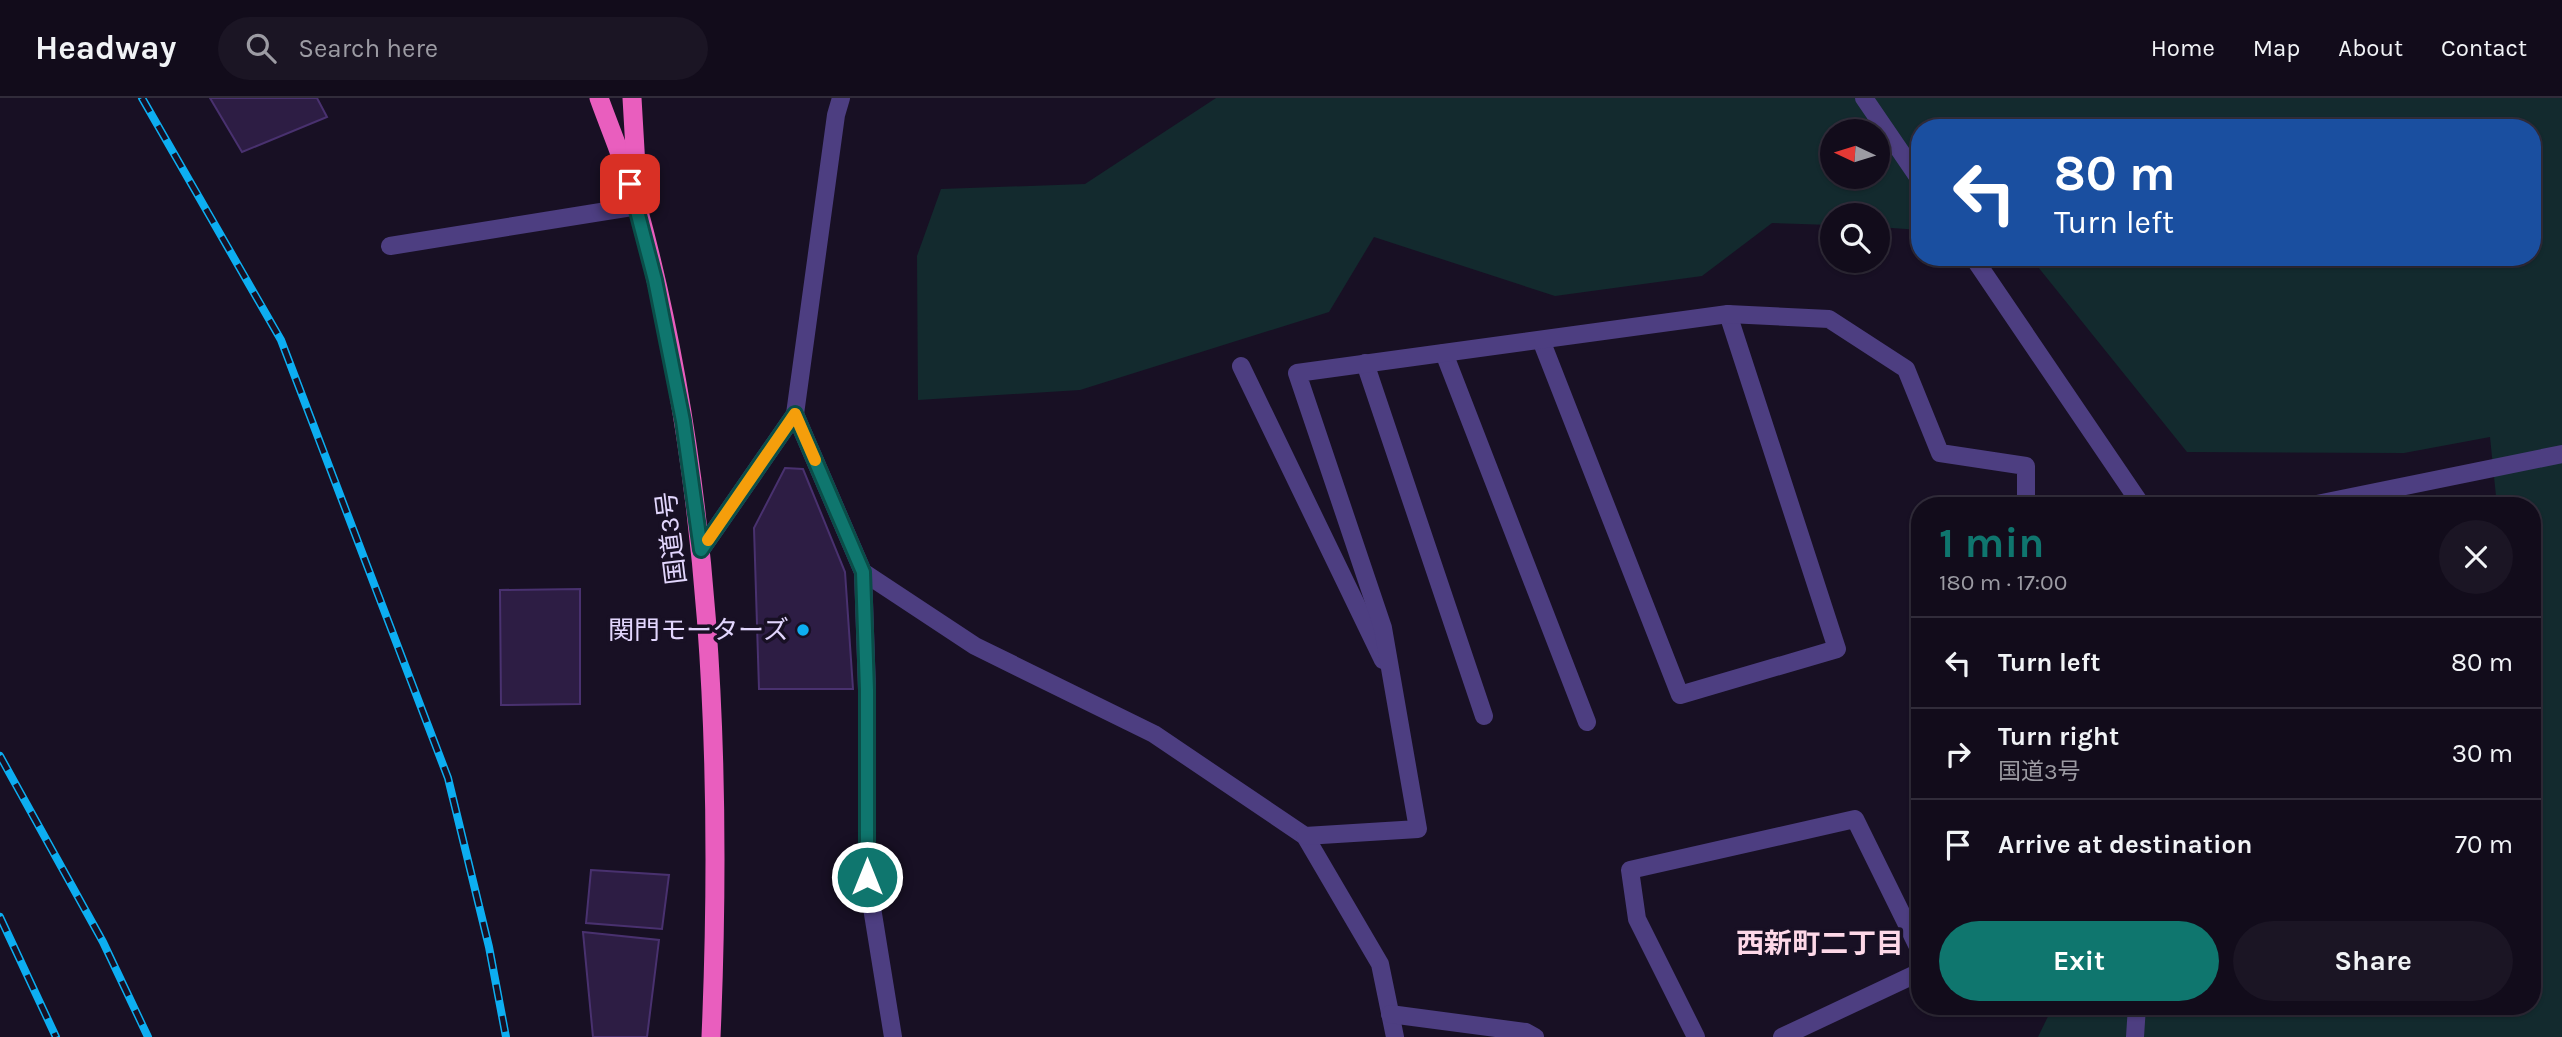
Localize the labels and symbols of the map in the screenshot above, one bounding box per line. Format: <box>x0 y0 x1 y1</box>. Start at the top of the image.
north arrow <box>1820 119 1890 189</box>
pin <box>600 154 660 214</box>
street label: 国道3号 <box>650 490 693 586</box>
place label: 関門モーターズ <box>608 615 789 646</box>
marker: 関門モーターズ <box>795 622 811 638</box>
position arrow <box>830 840 904 914</box>
district label: 西新町二丁目 <box>1736 927 1904 960</box>

